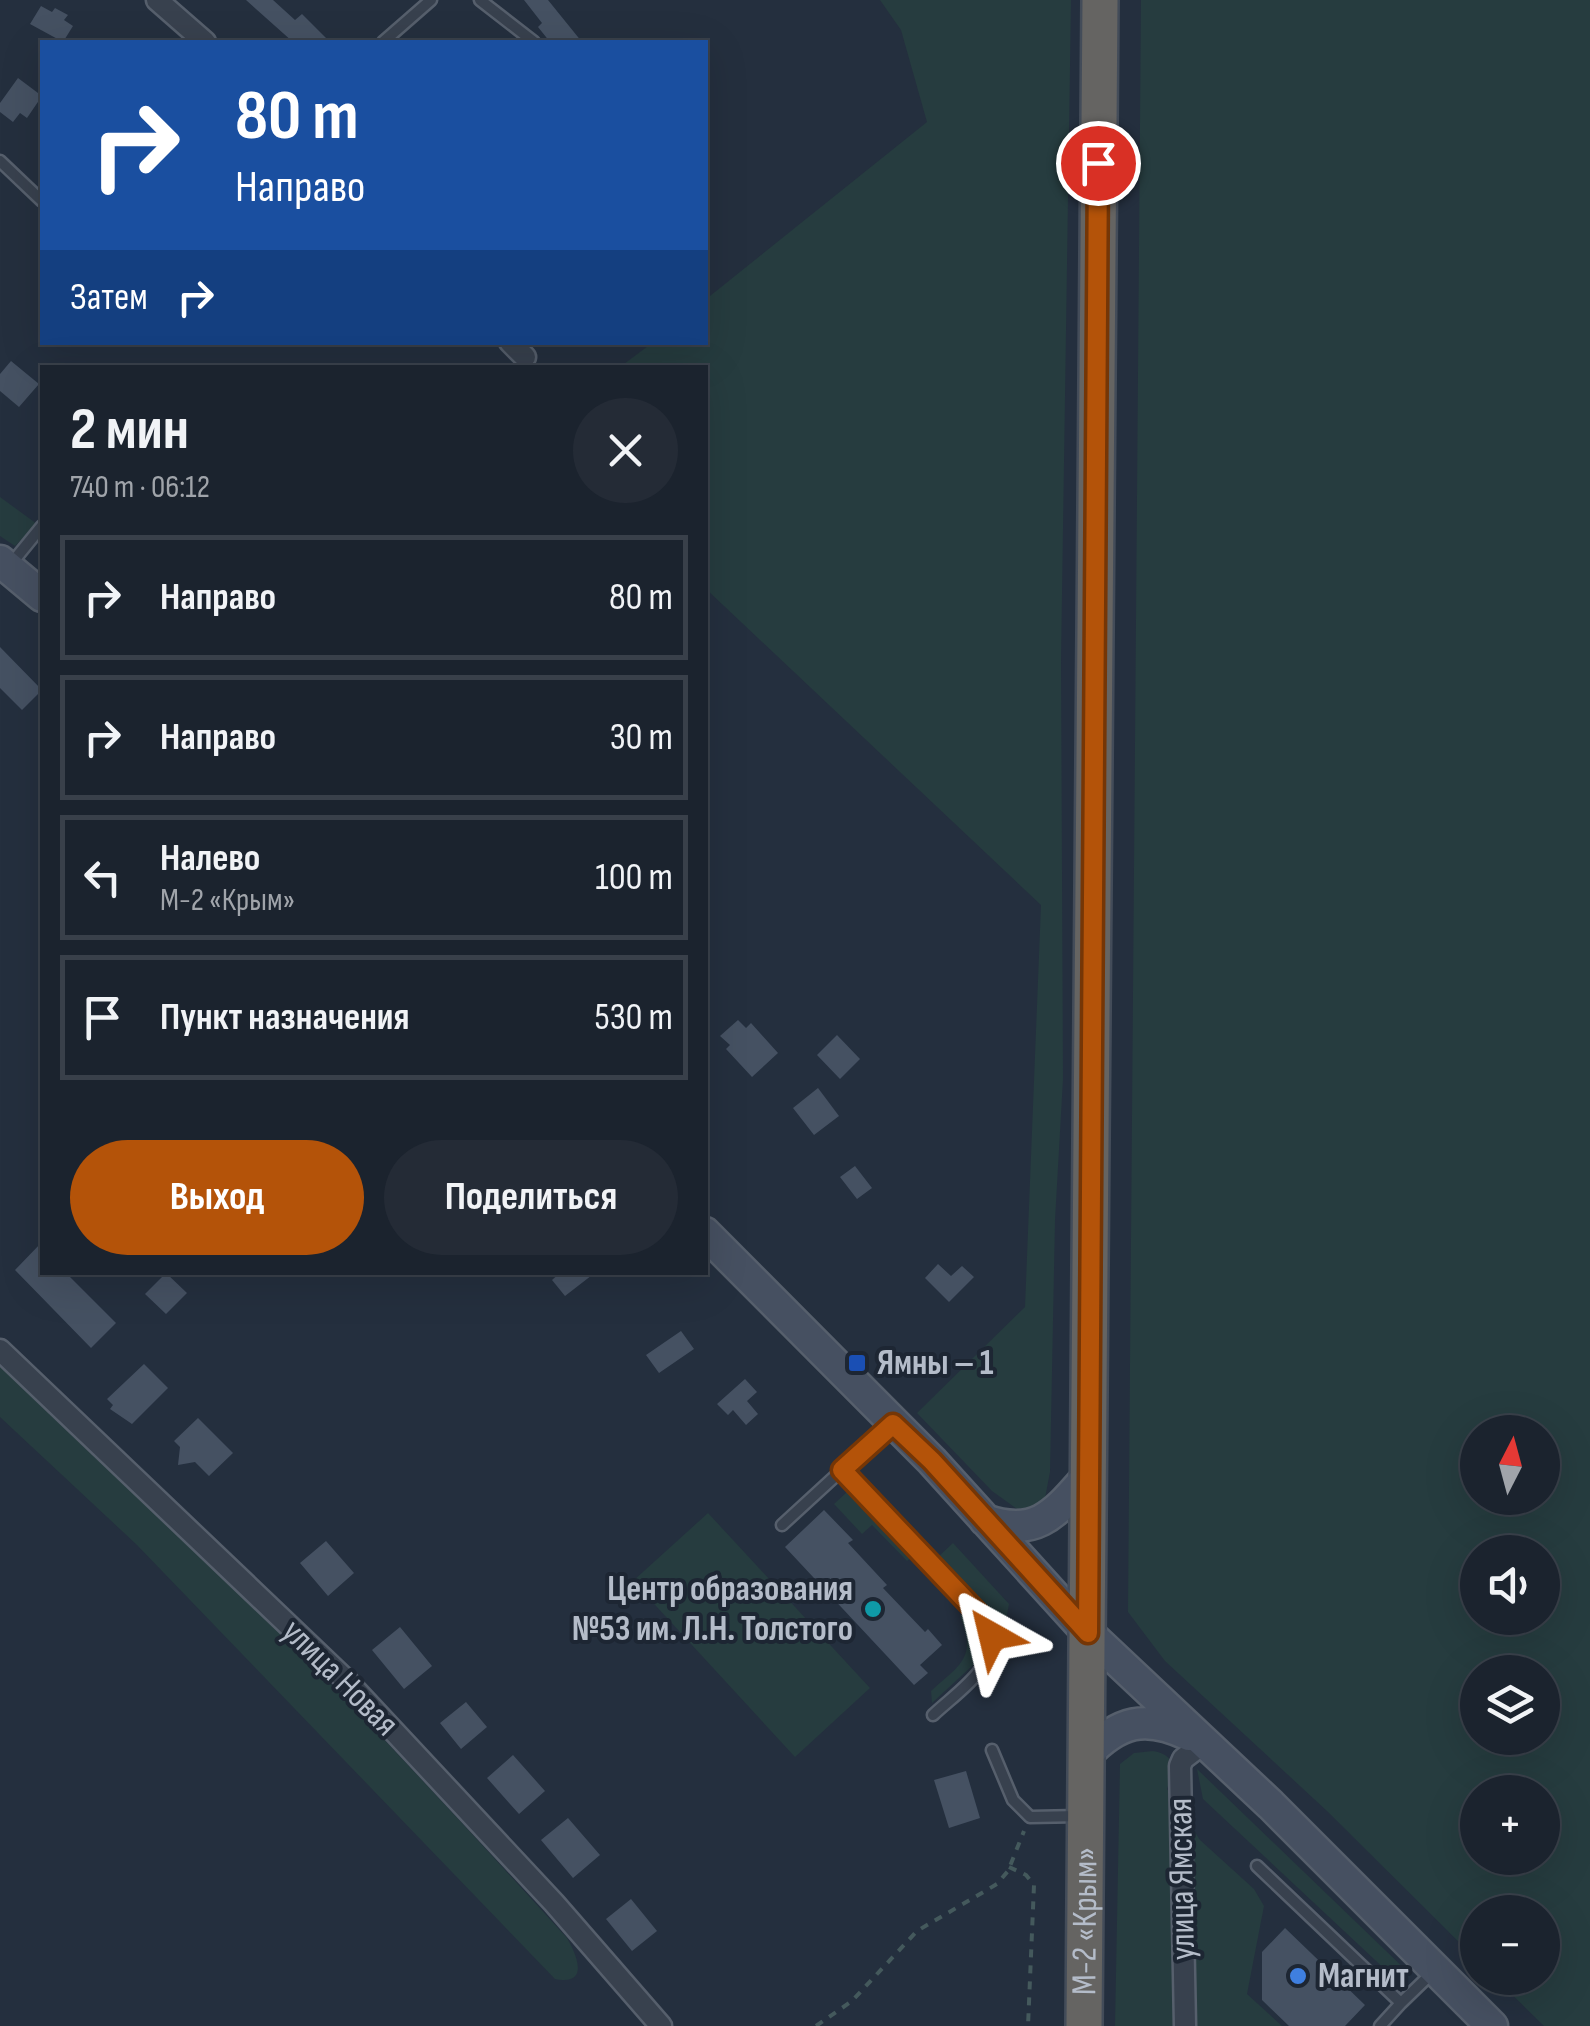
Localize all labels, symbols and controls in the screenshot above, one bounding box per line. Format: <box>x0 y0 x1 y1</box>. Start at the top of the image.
text: 80 m <box>235 75 359 159</box>
icon: right <box>70 80 200 210</box>
pin <box>1056 121 1141 206</box>
icon: arrive <box>1071 136 1126 191</box>
text: Направо <box>235 160 365 215</box>
icon: right <box>168 270 223 325</box>
text: Затем <box>70 275 148 320</box>
text: 2 мин <box>70 394 189 466</box>
button: close <box>573 398 678 503</box>
text: 740 m · 06:12 <box>70 468 210 507</box>
icon: right <box>75 570 130 625</box>
text: Направо <box>160 575 276 620</box>
text: 80 m <box>609 575 673 620</box>
icon: right <box>75 710 130 765</box>
text: Направо <box>160 715 276 760</box>
text: 30 m <box>610 715 673 760</box>
text: Налево <box>160 836 260 881</box>
icon: left <box>75 850 130 905</box>
text: 100 m <box>595 855 673 900</box>
text: М-2 «Крым» <box>160 881 295 920</box>
icon: arrive <box>75 990 130 1045</box>
text: Пункт назначения <box>160 995 409 1040</box>
text: 530 m <box>594 995 673 1040</box>
button: Выход <box>70 1140 364 1255</box>
button: Поделиться <box>384 1140 678 1255</box>
place label: Ямны – 1 <box>877 1342 994 1385</box>
marker: Ямны – 1 <box>846 1352 868 1374</box>
north arrow <box>1460 1415 1560 1515</box>
map controls <box>1460 1415 1560 1995</box>
button: sound <box>1460 1535 1560 1635</box>
place label: Центр образования №53 им. Л.Н. Толстого <box>572 1568 853 1651</box>
position arrow <box>940 1584 1044 1688</box>
marker: Центр образования №53 им. Л.Н. Толстого <box>862 1598 884 1620</box>
street label: улица Новая <box>273 1611 407 1745</box>
button: layers <box>1460 1655 1560 1755</box>
button: + <box>1460 1775 1560 1875</box>
street label: улица Ямская <box>1159 1797 1205 1961</box>
street label: М-2 «Крым» <box>1063 1847 1107 1995</box>
button: − <box>1460 1895 1560 1995</box>
place label: Магнит <box>1318 1955 1409 1998</box>
marker: Магнит <box>1287 1965 1309 1987</box>

